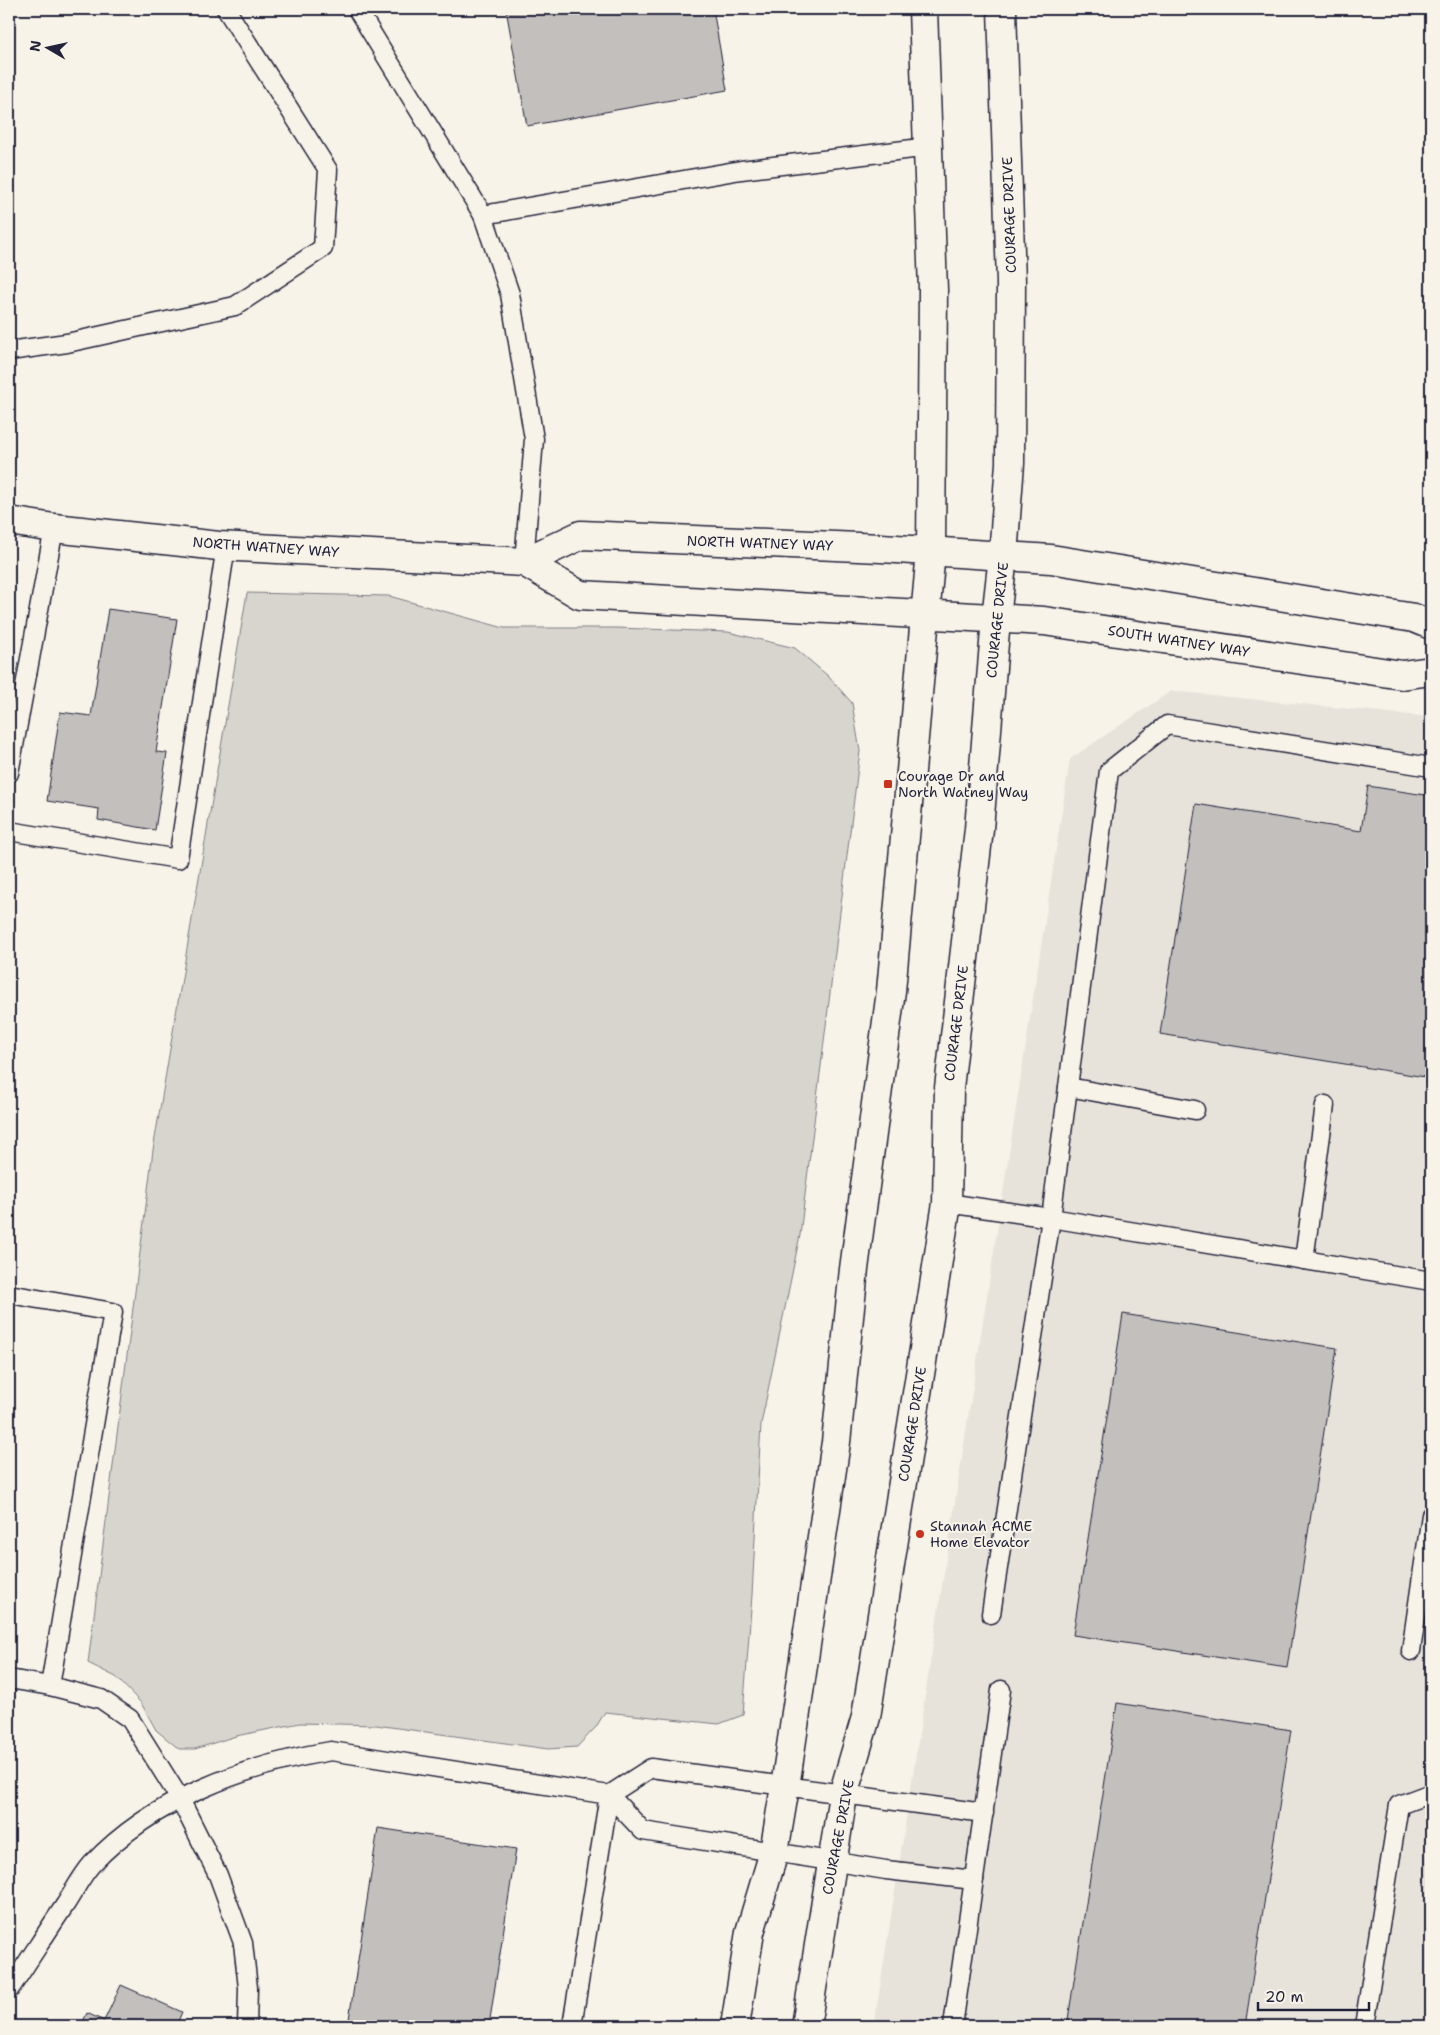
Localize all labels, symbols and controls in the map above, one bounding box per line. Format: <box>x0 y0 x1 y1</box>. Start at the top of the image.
north arrow <box>22 22 72 72</box>
text: N <box>25 39 45 53</box>
street label: COURAGE DRIVE <box>998 156 1020 274</box>
street label: NORTH WATNEY WAY <box>686 531 834 555</box>
street label: NORTH WATNEY WAY <box>192 533 340 561</box>
street label: COURAGE DRIVE <box>982 561 1012 679</box>
street label: SOUTH WATNEY WAY <box>1107 621 1252 661</box>
place label: Courage Dr and North Watney Way <box>898 767 1028 801</box>
marker: Courage Dr and North Watney Way <box>882 778 894 790</box>
street label: COURAGE DRIVE <box>940 964 972 1082</box>
street label: COURAGE DRIVE <box>894 1365 930 1483</box>
place label: Stannah ACME Home Elevator <box>930 1517 1033 1551</box>
marker: Stannah ACME Home Elevator <box>914 1528 926 1540</box>
street label: COURAGE DRIVE <box>818 1778 858 1896</box>
scale bar <box>1258 1980 1369 2012</box>
text: 20 m <box>1265 1987 1304 2007</box>

